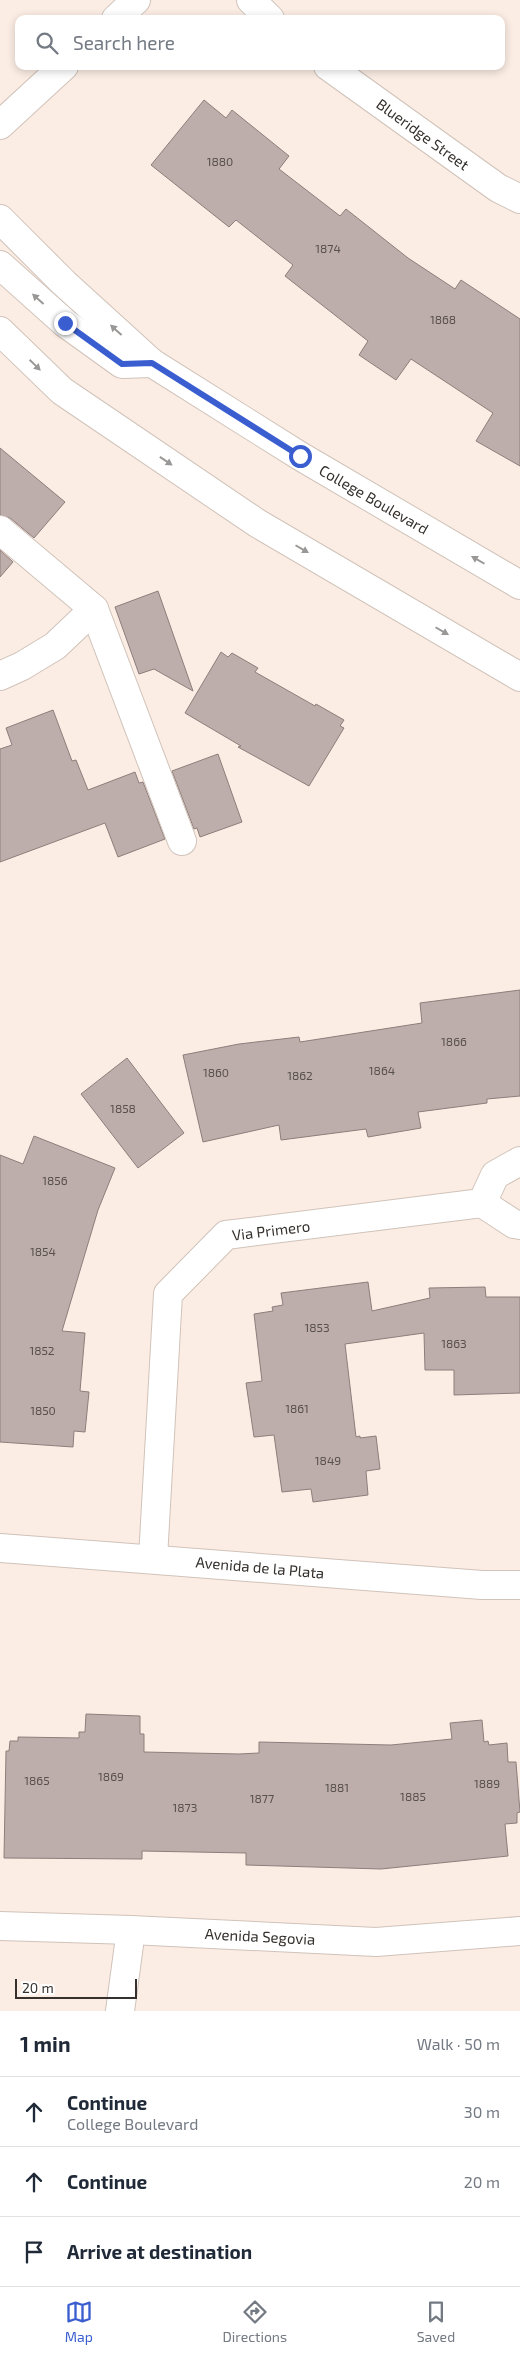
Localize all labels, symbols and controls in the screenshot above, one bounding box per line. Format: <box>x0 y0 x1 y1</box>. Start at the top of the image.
search box <box>15 15 505 70</box>
icon: search <box>33 29 61 57</box>
text: Search here <box>73 31 175 54</box>
street label: Blueridge Street <box>373 94 473 174</box>
house number: 1880 <box>207 154 233 168</box>
house number: 1874 <box>315 241 341 255</box>
one-way arrow <box>32 293 44 305</box>
route end <box>54 312 77 335</box>
house number: 1868 <box>430 312 456 326</box>
one-way arrow <box>110 324 122 336</box>
one-way arrow <box>29 359 41 371</box>
route start <box>289 445 312 468</box>
one-way arrow <box>159 456 172 466</box>
street label: College Boulevard <box>316 460 432 538</box>
one-way arrow <box>295 545 308 554</box>
one-way arrow <box>471 556 484 565</box>
one-way arrow <box>436 627 449 636</box>
house number: 1866 <box>441 1034 467 1048</box>
house number: 1864 <box>369 1063 395 1077</box>
house number: 1860 <box>203 1065 229 1079</box>
house number: 1862 <box>287 1068 313 1082</box>
house number: 1858 <box>110 1101 136 1115</box>
house number: 1856 <box>42 1173 68 1187</box>
street label: Via Primero <box>231 1216 311 1244</box>
house number: 1854 <box>30 1244 56 1258</box>
house number: 1853 <box>304 1320 330 1334</box>
house number: 1863 <box>441 1336 467 1350</box>
house number: 1852 <box>29 1343 55 1357</box>
house number: 1861 <box>285 1401 309 1415</box>
house number: 1850 <box>30 1403 56 1417</box>
house number: 1849 <box>315 1453 341 1467</box>
street label: Avenida de la Plata <box>195 1552 325 1582</box>
house number: 1869 <box>98 1769 124 1783</box>
house number: 1865 <box>24 1773 50 1787</box>
house number: 1889 <box>474 1776 500 1790</box>
house number: 1881 <box>325 1780 349 1794</box>
house number: 1885 <box>400 1789 426 1803</box>
house number: 1877 <box>250 1791 274 1805</box>
house number: 1873 <box>173 1800 197 1814</box>
street label: Avenida Segovia <box>204 1924 316 1948</box>
scale bar <box>15 1976 138 1999</box>
text: 20 m <box>22 1979 54 1996</box>
text: 1 min <box>20 2031 71 2056</box>
text: Walk · 50 m <box>417 2034 500 2053</box>
text: Continue <box>67 2091 147 2114</box>
icon: ahead <box>20 2098 48 2126</box>
text: 30 m <box>464 2102 500 2121</box>
text: College Boulevard <box>67 2114 198 2133</box>
icon: ahead <box>20 2168 48 2196</box>
text: Continue <box>67 2170 147 2193</box>
text: 20 m <box>464 2172 500 2191</box>
icon: arrive <box>20 2238 48 2266</box>
text: Arrive at destination <box>67 2240 252 2263</box>
tab: Map <box>65 2298 93 2345</box>
tab: Directions <box>223 2298 287 2345</box>
tab: Saved <box>417 2298 455 2345</box>

